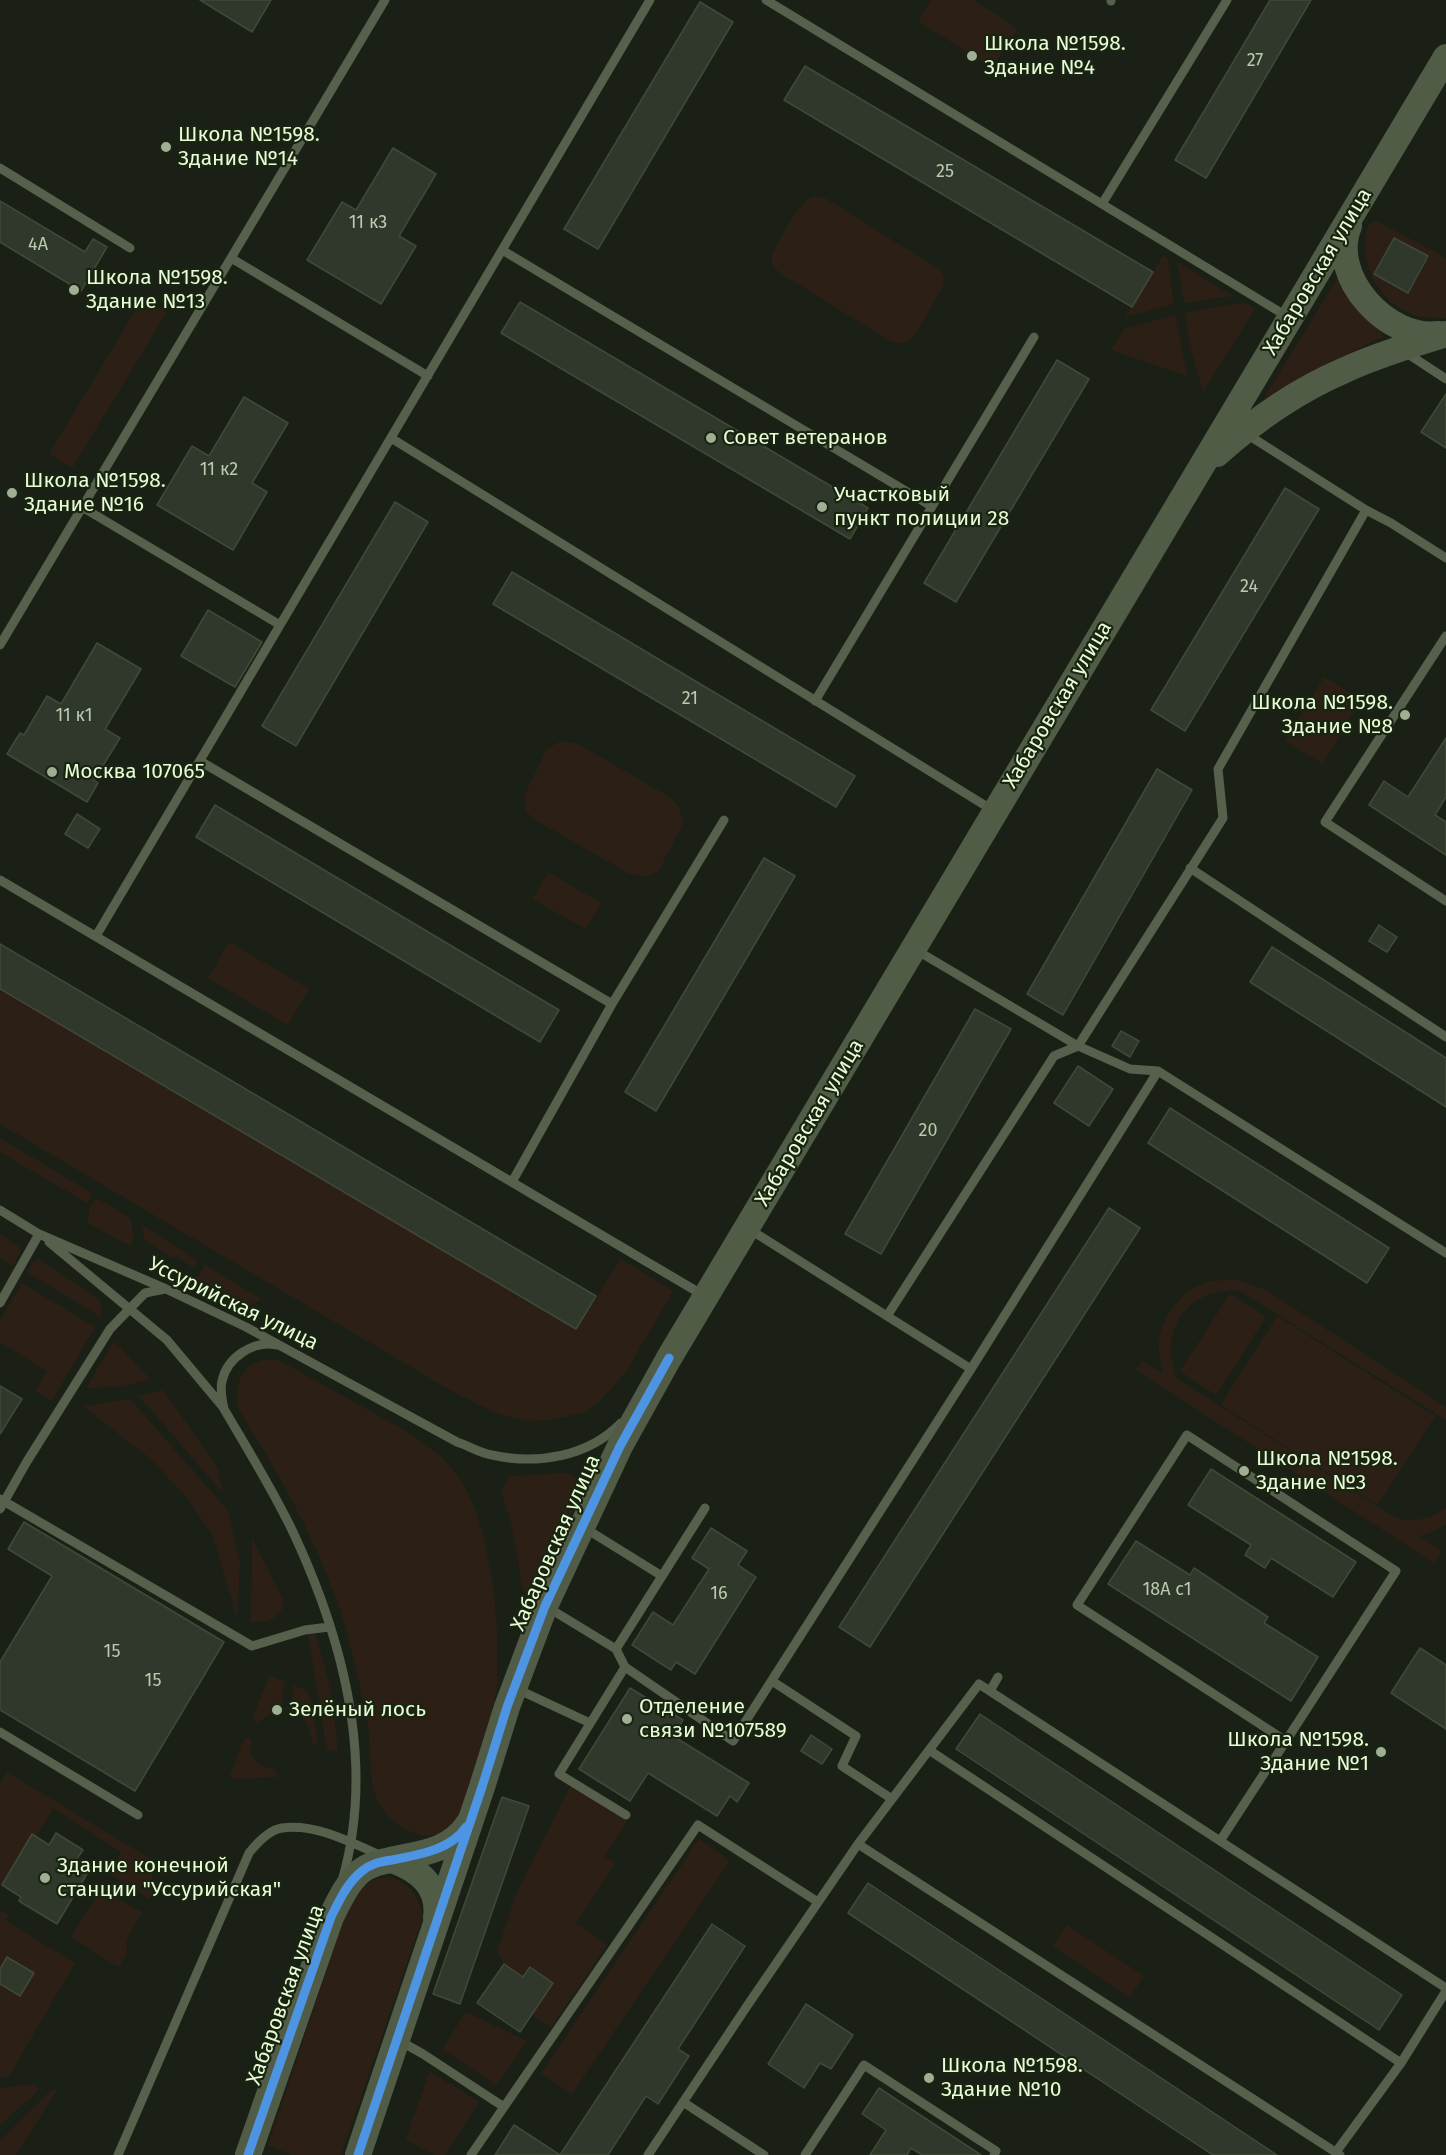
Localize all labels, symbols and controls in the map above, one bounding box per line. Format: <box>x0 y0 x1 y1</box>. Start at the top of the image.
place label: Школа №1598. Здание №4 <box>984 31 1126 81</box>
marker: Школа №1598. Здание №4 <box>965 49 979 63</box>
house number: 27 <box>1247 50 1263 72</box>
place label: Школа №1598. Здание №14 <box>178 122 320 172</box>
marker: Школа №1598. Здание №14 <box>159 140 173 154</box>
house number: 25 <box>936 161 954 183</box>
street label: Хабаровская улица <box>1258 184 1378 360</box>
house number: 11 к3 <box>349 212 387 234</box>
house number: 4А <box>28 234 48 256</box>
place label: Школа №1598. Здание №13 <box>86 265 228 315</box>
marker: Школа №1598. Здание №13 <box>67 283 81 297</box>
place label: Совет ветеранов <box>723 425 888 451</box>
marker: Совет ветеранов <box>704 431 718 445</box>
house number: 11 к2 <box>200 459 238 481</box>
place label: Школа №1598. Здание №16 <box>24 468 166 518</box>
place label: Участковый пункт полиции 28 <box>834 482 1009 532</box>
marker: Школа №1598. Здание №16 <box>5 486 19 500</box>
marker: Участковый пункт полиции 28 <box>815 500 829 514</box>
house number: 24 <box>1240 576 1258 598</box>
street label: Хабаровская улица <box>998 617 1118 793</box>
house number: 21 <box>682 688 698 710</box>
place label: Школа №1598. Здание №8 <box>1251 690 1393 740</box>
house number: 11 к1 <box>56 705 92 727</box>
marker: Школа №1598. Здание №8 <box>1398 708 1412 722</box>
place label: Москва 107065 <box>64 759 205 785</box>
marker: Москва 107065 <box>45 765 59 779</box>
street label: Хабаровская улица <box>750 1035 870 1211</box>
house number: 20 <box>919 1120 937 1142</box>
street label: Уссурийская улица <box>144 1252 322 1356</box>
place label: Школа №1598. Здание №3 <box>1256 1446 1398 1496</box>
street label: Хабаровская улица <box>506 1451 606 1635</box>
marker: Школа №1598. Здание №3 <box>1237 1464 1251 1478</box>
house number: 18А с1 <box>1143 1579 1191 1601</box>
house number: 16 <box>710 1583 728 1605</box>
house number: 15 <box>104 1641 120 1663</box>
house number: 15 <box>145 1670 161 1692</box>
place label: Отделение связи №107589 <box>639 1694 787 1744</box>
place label: Зелёный лось <box>289 1697 426 1723</box>
marker: Зелёный лось <box>270 1703 284 1717</box>
marker: Отделение связи №107589 <box>620 1712 634 1726</box>
place label: Школа №1598. Здание №1 <box>1227 1727 1369 1777</box>
marker: Школа №1598. Здание №1 <box>1374 1745 1388 1759</box>
place label: Здание конечной станции "Уссурийская" <box>57 1853 281 1903</box>
marker: Здание конечной станции "Уссурийская" <box>38 1871 52 1885</box>
street label: Хабаровская улица <box>242 1901 330 2089</box>
place label: Школа №1598. Здание №10 <box>941 2053 1083 2103</box>
marker: Школа №1598. Здание №10 <box>922 2071 936 2085</box>

